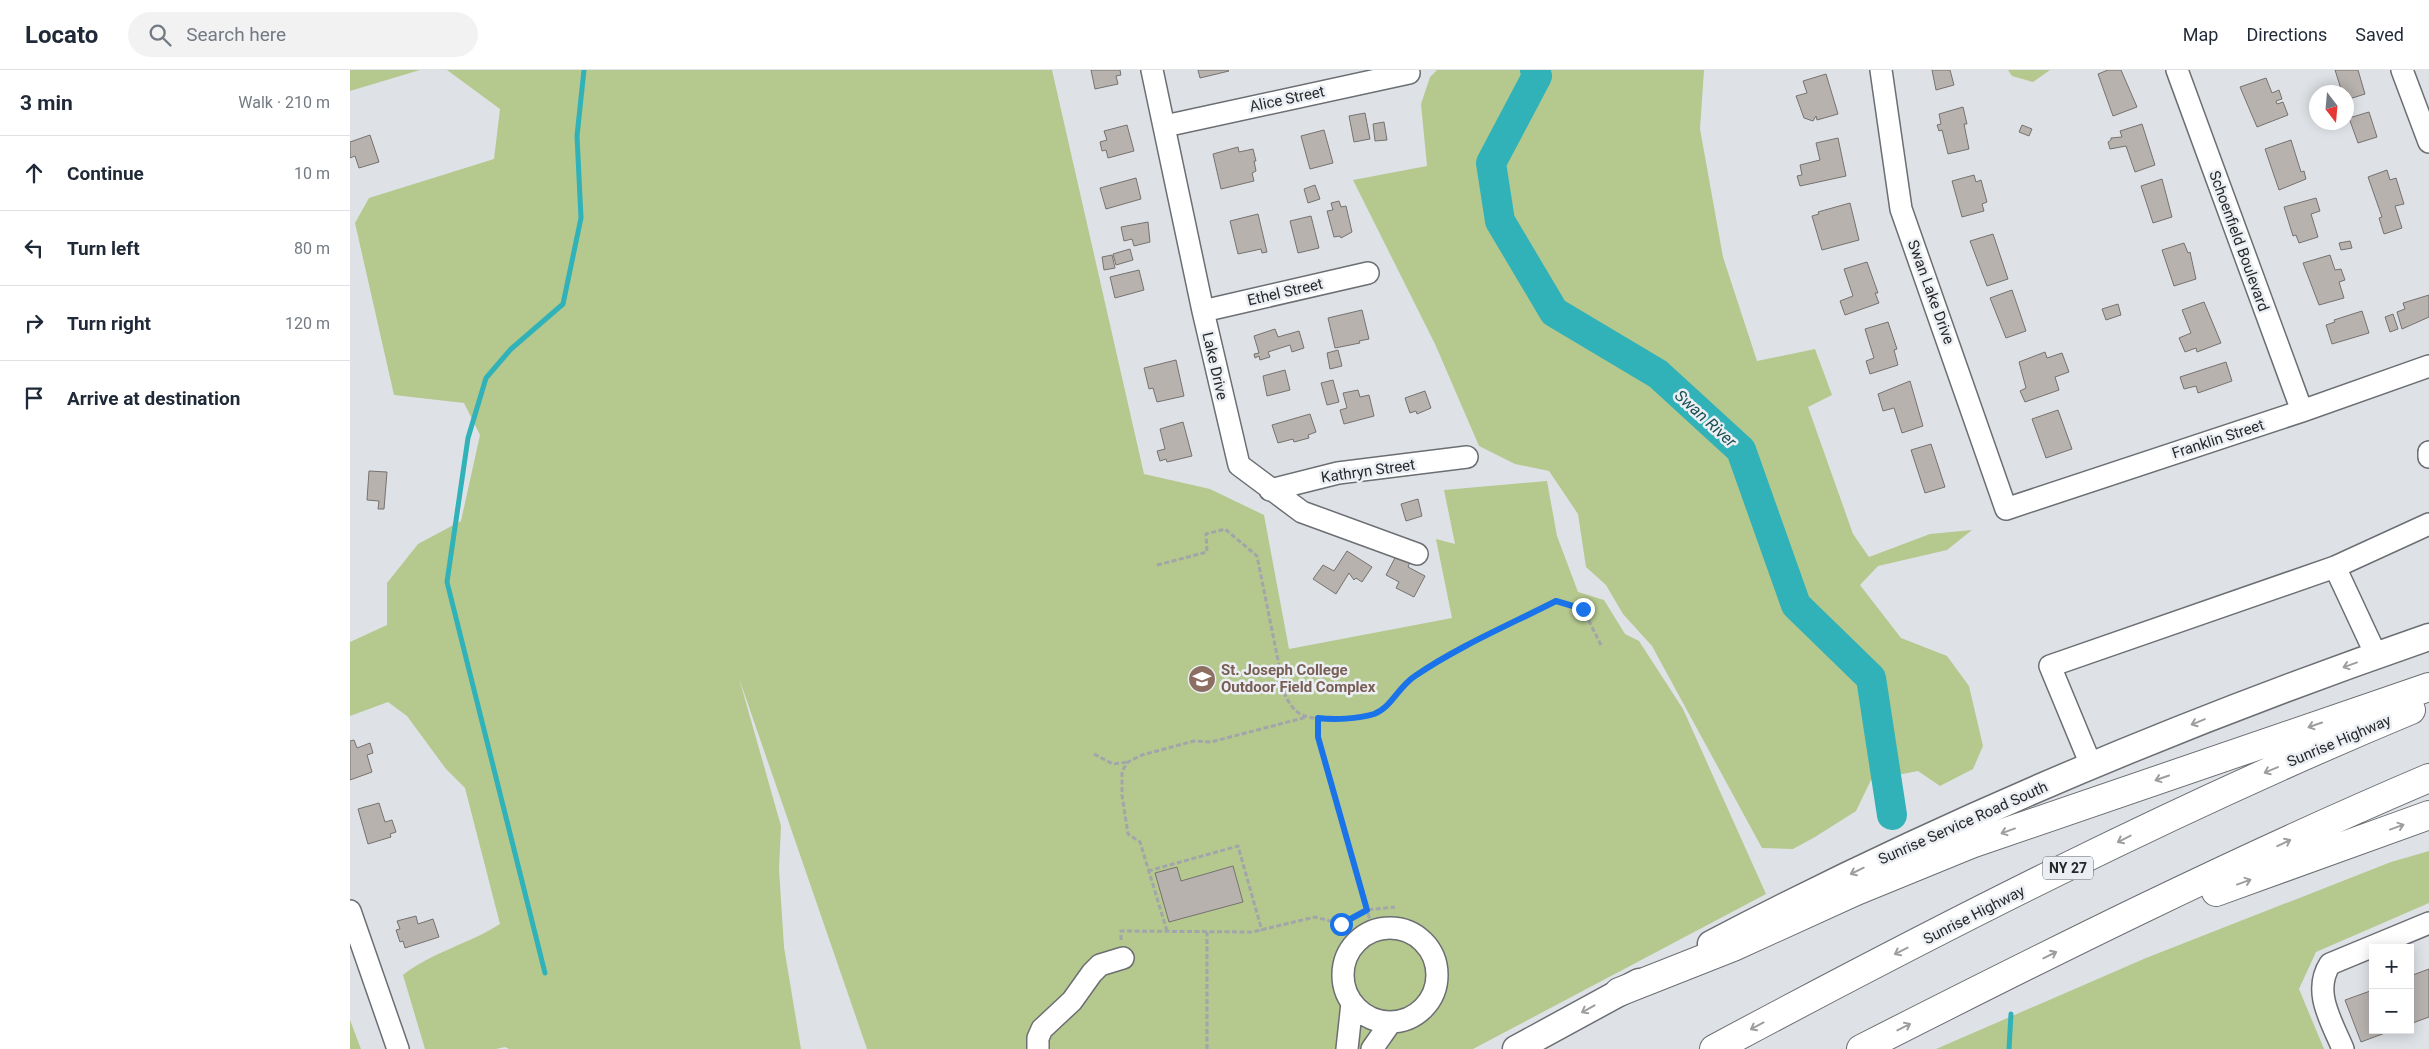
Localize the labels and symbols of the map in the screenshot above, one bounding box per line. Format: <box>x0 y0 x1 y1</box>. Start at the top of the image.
street label: Alice Street <box>1248 82 1326 116</box>
north arrow <box>2309 85 2354 130</box>
street label: Schoenfield Boulevard <box>2205 168 2273 314</box>
street label: Swan Lake Drive <box>1904 238 1958 347</box>
street label: Ethel Street <box>1246 275 1324 309</box>
street label: Lake Drive <box>1198 330 1232 402</box>
water label: Swan River <box>1671 386 1741 451</box>
street label: Franklin Street <box>2170 416 2266 462</box>
street label: Kathryn Street <box>1320 455 1416 486</box>
route end <box>1572 598 1595 621</box>
place label: St. Joseph College Outdoor Field Complex <box>1221 661 1376 696</box>
one-way arrow <box>2343 661 2358 670</box>
school or university icon: St. Joseph College Outdoor Field Complex <box>1187 664 1217 694</box>
street label: Sunrise Highway <box>2284 711 2394 771</box>
one-way arrow <box>2191 718 2206 727</box>
one-way arrow <box>2308 721 2324 730</box>
one-way arrow <box>2264 765 2279 775</box>
one-way arrow <box>2154 774 2170 783</box>
street label: Sunrise Service Road South <box>1876 778 2050 868</box>
one-way arrow <box>2388 822 2404 831</box>
one-way arrow <box>2001 827 2016 836</box>
one-way arrow <box>2117 834 2132 844</box>
one-way arrow <box>2276 837 2291 847</box>
road number: NY 27 <box>2043 856 2093 880</box>
one-way arrow <box>1849 866 1864 876</box>
one-way arrow <box>2236 877 2251 886</box>
street label: Sunrise Highway <box>1920 882 2028 948</box>
route start <box>1330 913 1353 936</box>
one-way arrow <box>1894 947 1909 957</box>
one-way arrow <box>2042 949 2057 959</box>
one-way arrow <box>1581 1005 1595 1015</box>
one-way arrow <box>1750 1022 1765 1031</box>
one-way arrow <box>1897 1022 1912 1032</box>

